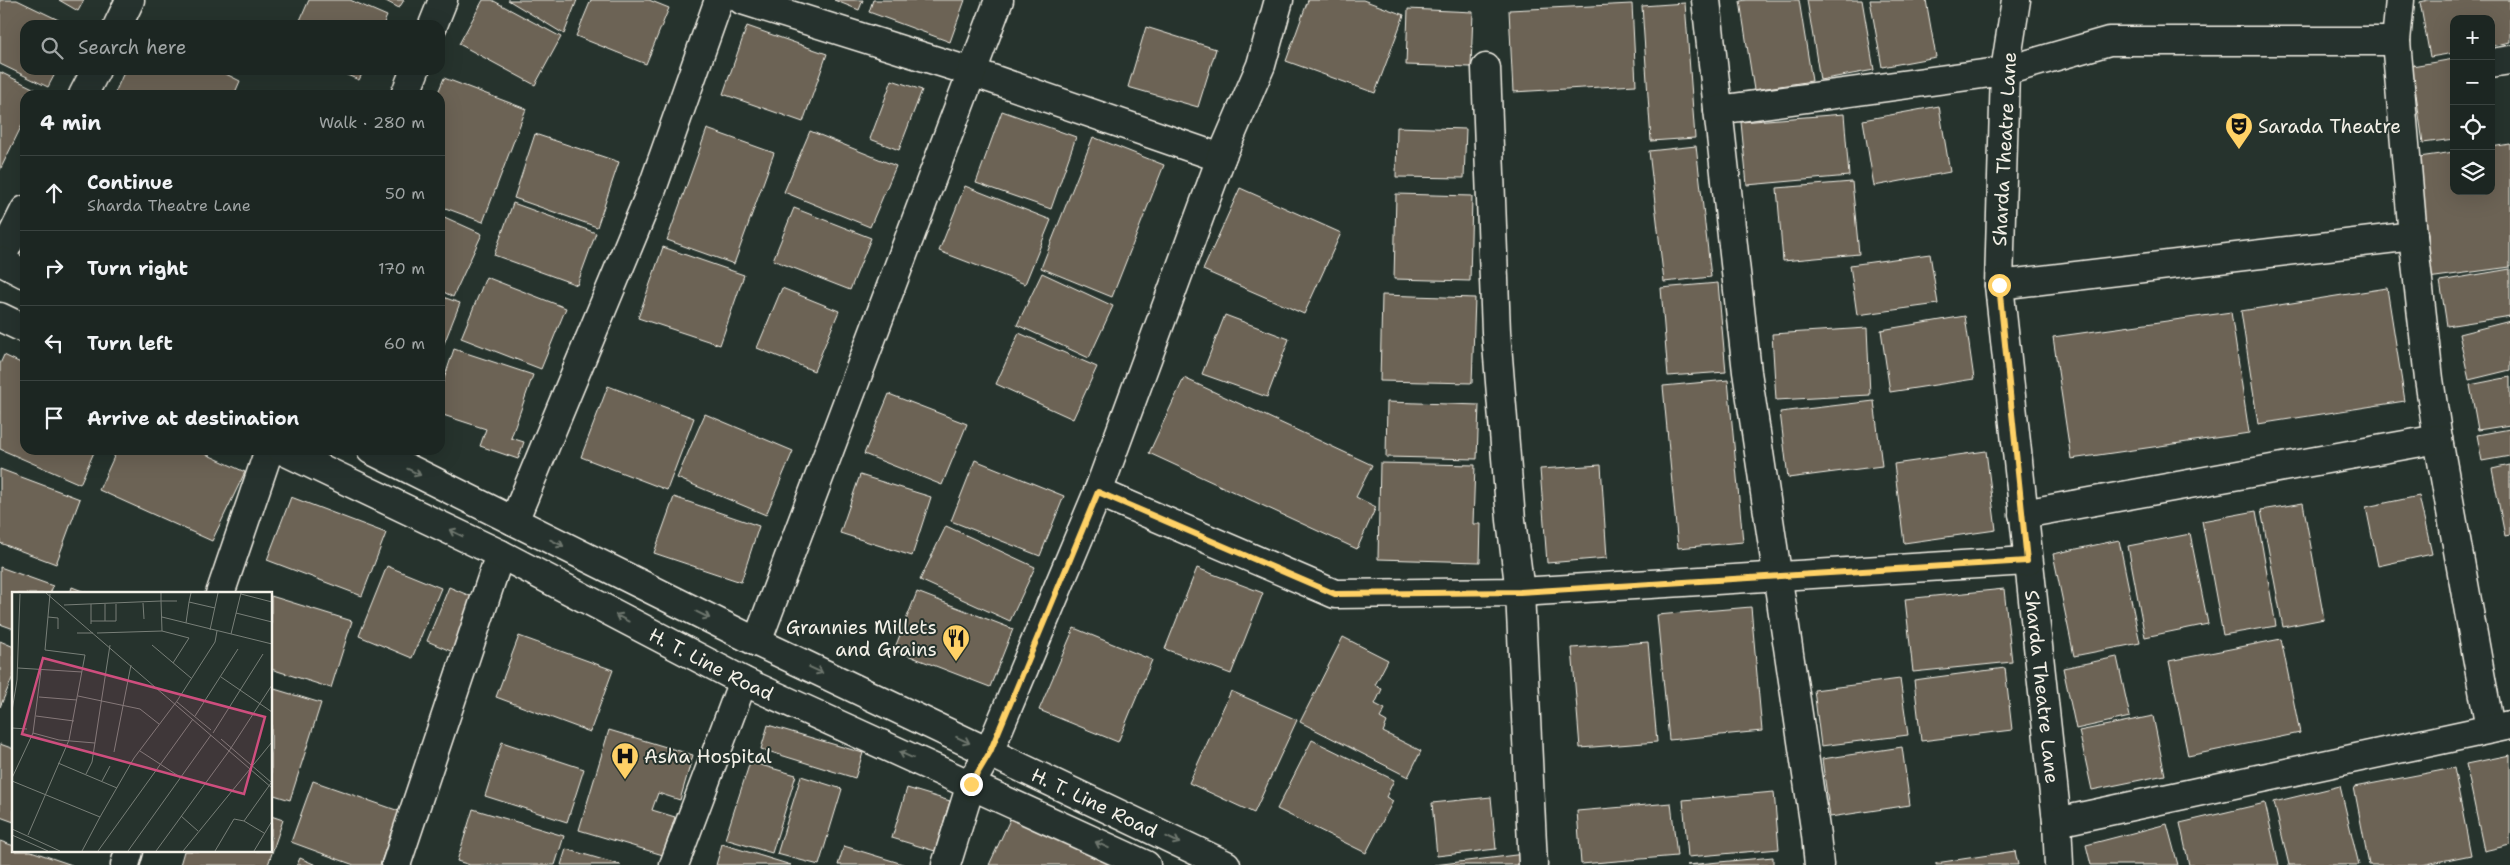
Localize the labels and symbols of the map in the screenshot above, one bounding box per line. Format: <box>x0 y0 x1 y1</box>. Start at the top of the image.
street label: Sharda Theatre Lane <box>1987 51 2022 247</box>
theatre icon: Sarada Theatre <box>2224 111 2254 150</box>
place label: Sarada Theatre <box>2258 114 2401 139</box>
route start <box>1988 274 2011 297</box>
one-way arrow <box>407 467 422 477</box>
one-way arrow <box>449 528 464 538</box>
one-way arrow <box>549 538 564 548</box>
street label: Sharda Theatre Lane <box>2019 589 2065 785</box>
inset map <box>12 592 272 852</box>
one-way arrow <box>695 611 710 620</box>
one-way arrow <box>615 613 630 622</box>
place label: Grannies Millets and Grains <box>786 615 937 662</box>
street label: H. T. Line Road <box>645 622 778 706</box>
restaurant icon: Grannies Millets and Grains <box>941 623 971 662</box>
one-way arrow <box>809 665 824 675</box>
one-way arrow <box>955 735 970 745</box>
hospital icon: Asha Hospital <box>610 741 640 780</box>
place label: Asha Hospital <box>644 744 772 769</box>
one-way arrow <box>899 749 914 759</box>
street label: H. T. Line Road <box>1027 762 1162 844</box>
route end <box>960 773 983 796</box>
one-way arrow <box>1165 836 1180 845</box>
one-way arrow <box>1095 839 1110 849</box>

